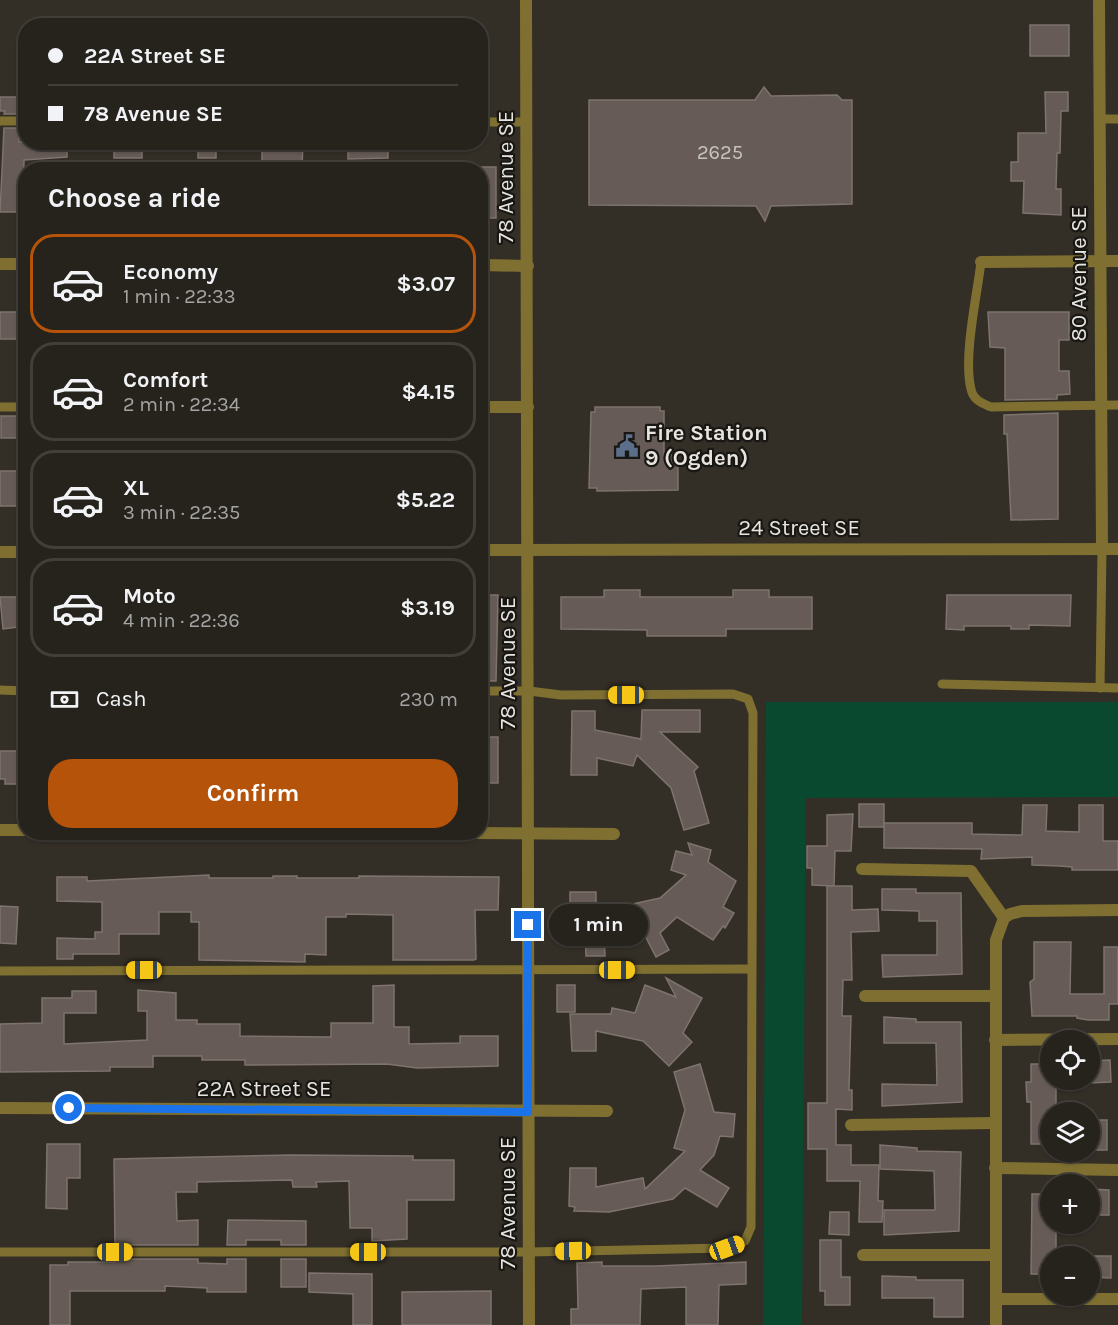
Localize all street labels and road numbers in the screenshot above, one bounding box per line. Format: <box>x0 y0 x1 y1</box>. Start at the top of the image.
street label: 78 Avenue SE <box>493 111 519 243</box>
street label: 80 Avenue SE <box>1066 206 1092 342</box>
street label: 24 Street SE <box>738 515 860 541</box>
street label: 78 Avenue SE <box>495 597 521 729</box>
street label: 22A Street SE <box>197 1076 331 1102</box>
street label: 78 Avenue SE <box>495 1137 521 1269</box>

